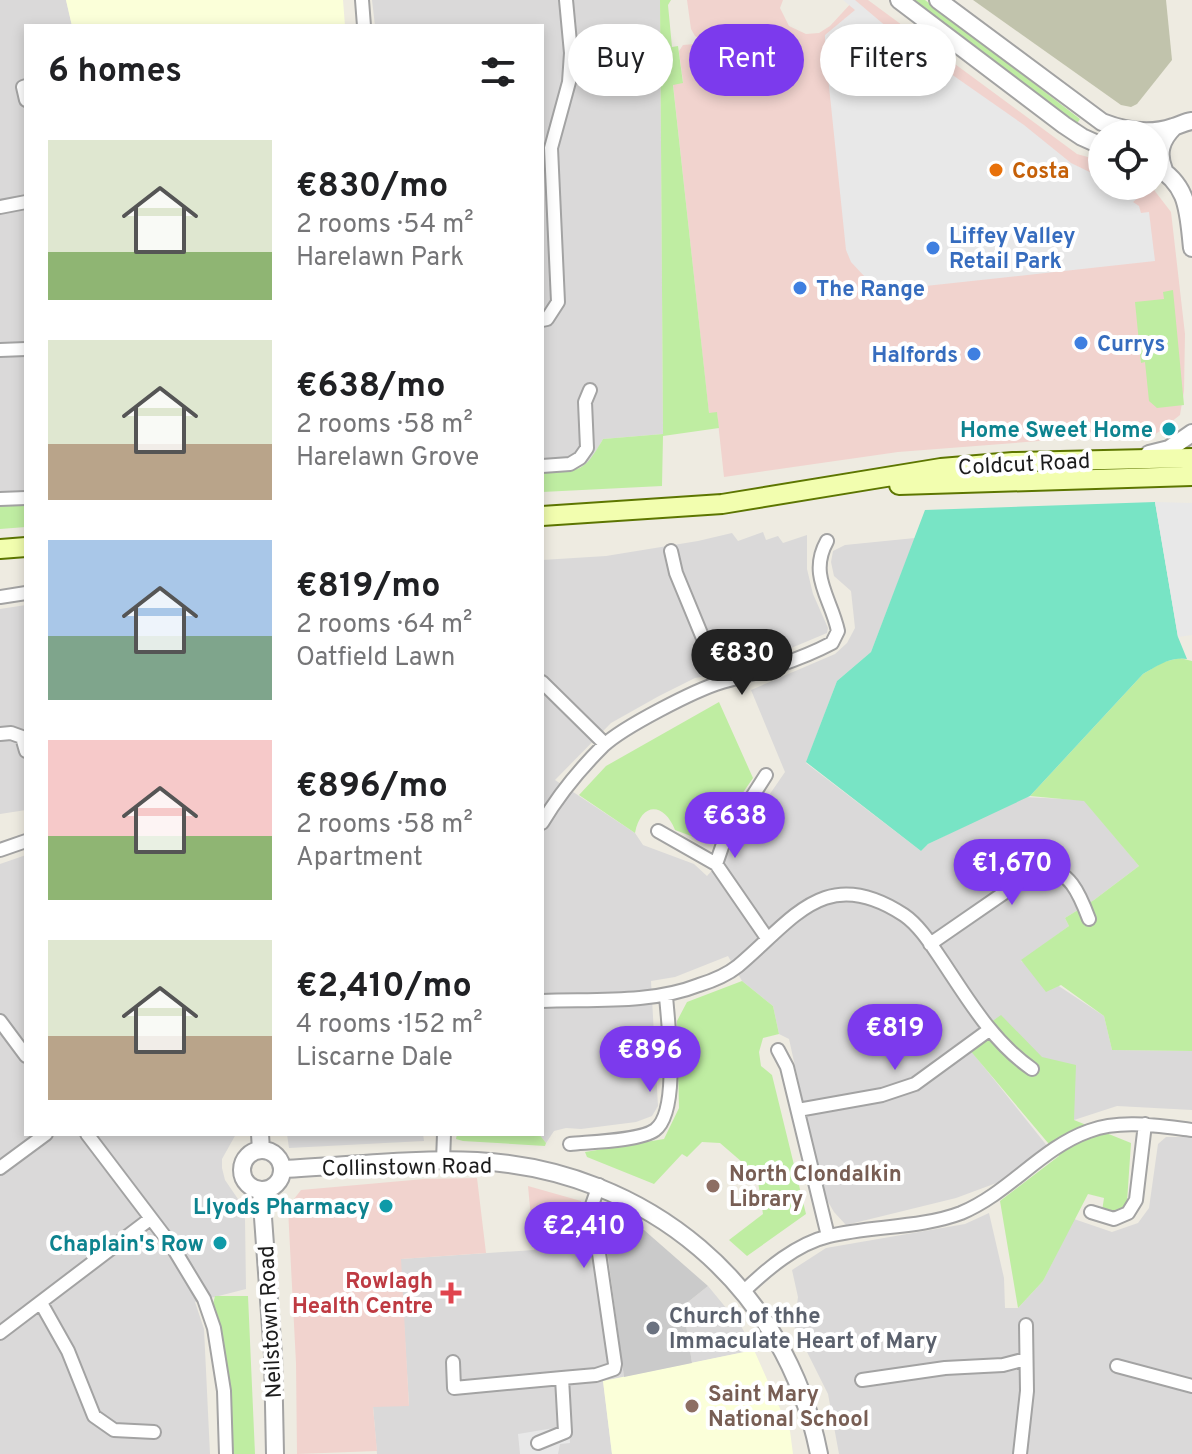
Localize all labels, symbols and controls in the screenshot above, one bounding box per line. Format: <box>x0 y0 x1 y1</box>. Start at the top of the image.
chip: Buy <box>568 24 673 96</box>
chip: Rent <box>689 24 804 96</box>
chip: Filters <box>820 24 956 96</box>
icon: filters <box>476 50 520 94</box>
text: 6 homes <box>48 51 182 94</box>
map controls <box>1088 120 1168 200</box>
button: locate <box>1088 120 1168 200</box>
place label: Costa <box>1012 159 1070 186</box>
marker: Costa <box>987 161 1005 179</box>
text: €830/mo <box>296 166 448 209</box>
icon: home <box>112 172 208 268</box>
text: 2 rooms · 54 m² <box>296 209 474 242</box>
place label: Liffey Valley Retail Park <box>949 224 1076 276</box>
marker: Liffey Valley Retail Park <box>924 239 942 257</box>
text: Harelawn Park <box>296 242 464 275</box>
place label: The Range <box>816 277 925 304</box>
marker: The Range <box>791 279 809 297</box>
place label: Currys <box>1097 332 1165 359</box>
marker: Currys <box>1072 334 1090 352</box>
place label: Halfords <box>872 343 958 370</box>
marker: Halfords <box>965 345 983 363</box>
text: €638/mo <box>296 366 445 409</box>
icon: home <box>112 372 208 468</box>
text: 2 rooms · 58 m² <box>296 409 473 442</box>
place label: Home Sweet Home <box>960 418 1153 445</box>
marker: Home Sweet Home <box>1160 420 1178 438</box>
text: Harelawn Grove <box>296 442 479 475</box>
street label: Coldcut Road <box>957 449 1091 482</box>
text: €819/mo <box>296 566 440 609</box>
icon: home <box>112 572 208 668</box>
text: 2 rooms · 64 m² <box>296 609 472 642</box>
pin: €830 <box>695 629 789 697</box>
text: €830 <box>709 638 775 671</box>
text: Oatfield Lawn <box>296 642 455 675</box>
text: €896/mo <box>296 766 448 809</box>
icon: home <box>112 772 208 868</box>
pin: €638 <box>688 792 782 860</box>
text: €638 <box>703 801 767 834</box>
text: 2 rooms · 58 m² <box>296 809 473 842</box>
pin: €1,670 <box>947 839 1077 907</box>
text: Apartment <box>296 842 423 875</box>
text: €1,670 <box>972 848 1052 881</box>
text: €2,410/mo <box>296 966 472 1009</box>
icon: home <box>112 972 208 1068</box>
pin: €819 <box>848 1004 942 1072</box>
text: 4 rooms · 152 m² <box>296 1009 483 1042</box>
text: €819 <box>865 1013 925 1046</box>
pin: €896 <box>603 1026 697 1094</box>
text: €896 <box>618 1035 682 1068</box>
text: Liscarne Dale <box>296 1042 453 1075</box>
street label: Collinstown Road <box>322 1154 493 1183</box>
place label: North Clondalkin Library <box>729 1162 902 1214</box>
marker: North Clondalkin Library <box>704 1177 722 1195</box>
place label: Llyods Pharmacy <box>193 1195 370 1222</box>
marker: Llyods Pharmacy <box>377 1197 395 1215</box>
pin: €2,410 <box>519 1202 649 1270</box>
text: €2,410 <box>542 1211 626 1244</box>
place label: Chaplain's Row <box>49 1232 204 1259</box>
marker: Chaplain's Row <box>211 1234 229 1252</box>
street label: Neilstown Road <box>254 1245 289 1399</box>
place label: Rowlagh Health Centre <box>292 1269 433 1321</box>
marker: Rowlagh Health Centre <box>440 1282 462 1304</box>
place label: Church of thhe Immaculate Heart of Mary <box>669 1304 938 1356</box>
marker: Church of thhe Immaculate Heart of Mary <box>644 1319 662 1337</box>
place label: Saint Mary National School <box>708 1382 869 1434</box>
marker: Saint Mary National School <box>683 1397 701 1415</box>

